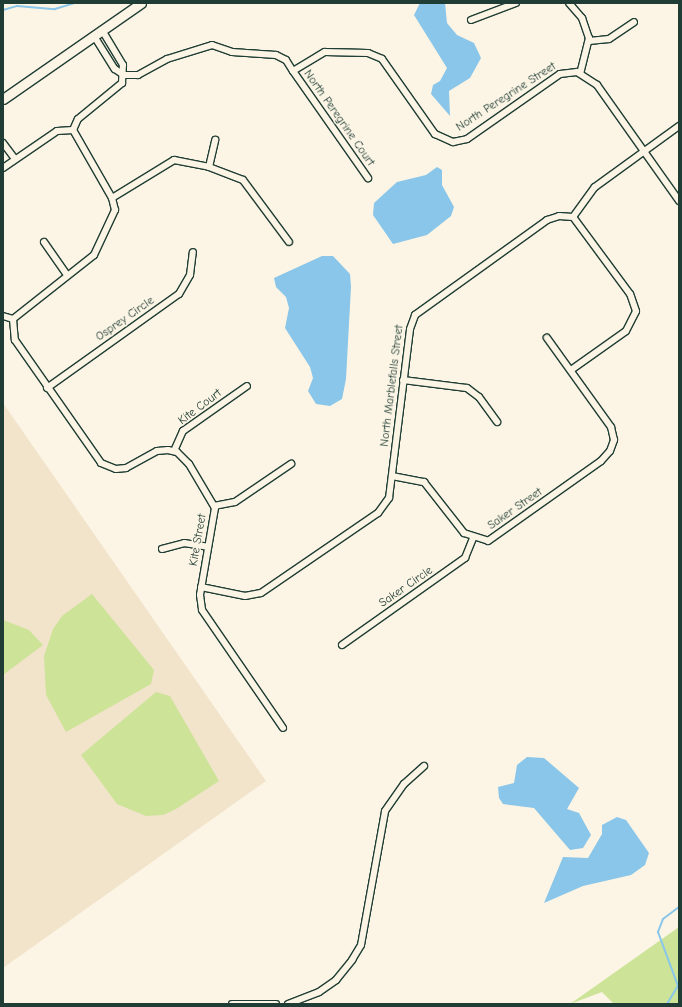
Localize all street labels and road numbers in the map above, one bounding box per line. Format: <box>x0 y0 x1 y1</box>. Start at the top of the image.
street label: North Peregrine Street <box>453 59 559 135</box>
street label: North Peregrine Court <box>300 67 378 169</box>
street label: Osprey Circle <box>93 294 157 344</box>
street label: North Marblefalls Street <box>377 324 407 448</box>
street label: Kite Court <box>175 386 225 428</box>
street label: Saker Street <box>485 485 545 533</box>
street label: Kite Street <box>186 513 210 567</box>
street label: Saker Circle <box>376 563 436 611</box>

